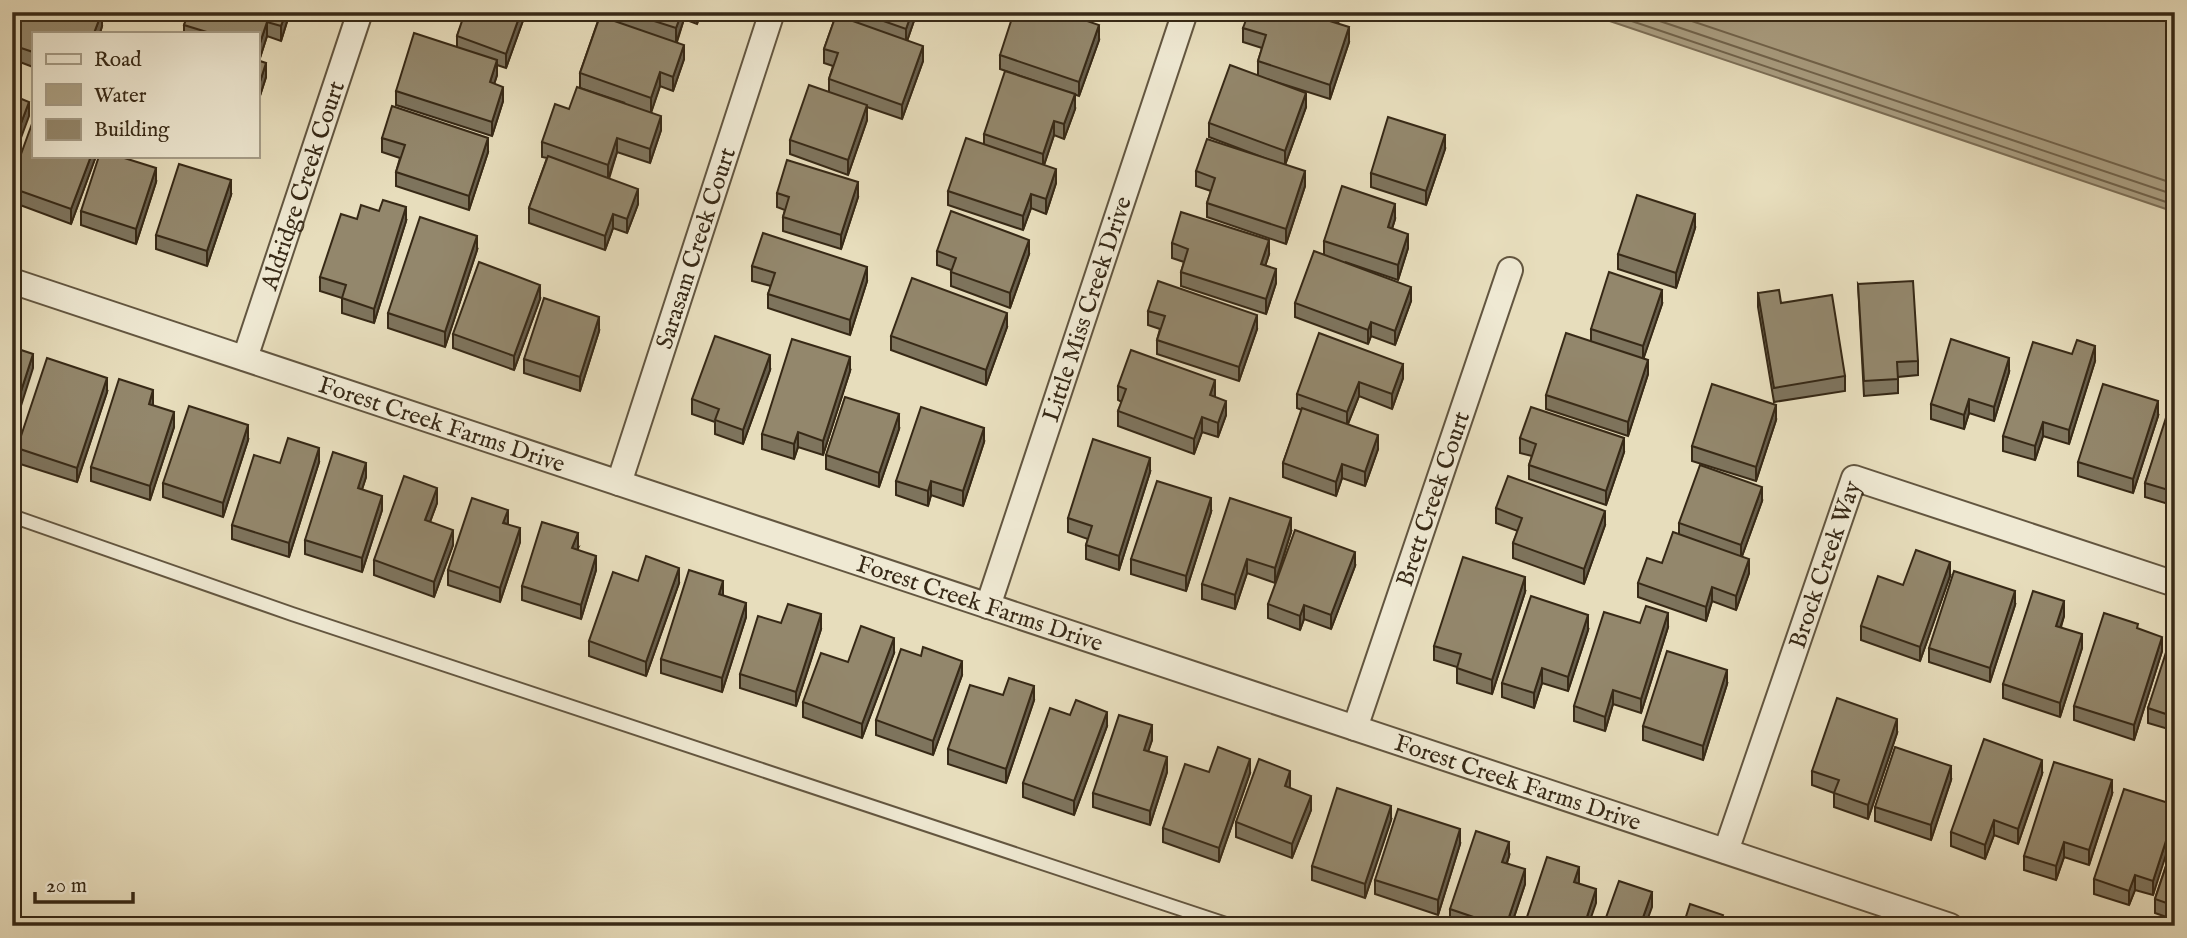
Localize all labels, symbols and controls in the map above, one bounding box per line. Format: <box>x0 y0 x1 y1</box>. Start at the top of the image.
legend <box>32 32 259 158</box>
text: Road <box>94 47 142 74</box>
street label: Aldridge Creek Court <box>254 77 353 295</box>
text: Water <box>94 83 147 110</box>
text: Building <box>94 117 170 144</box>
street label: Sarasam Creek Court <box>650 144 744 353</box>
street label: Little Miss Creek Drive <box>1036 193 1140 426</box>
street label: Forest Creek Farms Drive <box>314 370 569 481</box>
street label: Brett Creek Court <box>1390 408 1478 591</box>
street label: Brock Creek Way <box>1783 477 1869 653</box>
street label: Forest Creek Farms Drive <box>852 549 1107 660</box>
street label: Forest Creek Farms Drive <box>1390 728 1645 839</box>
scale bar <box>35 861 133 905</box>
text: 20 m <box>46 873 87 900</box>

